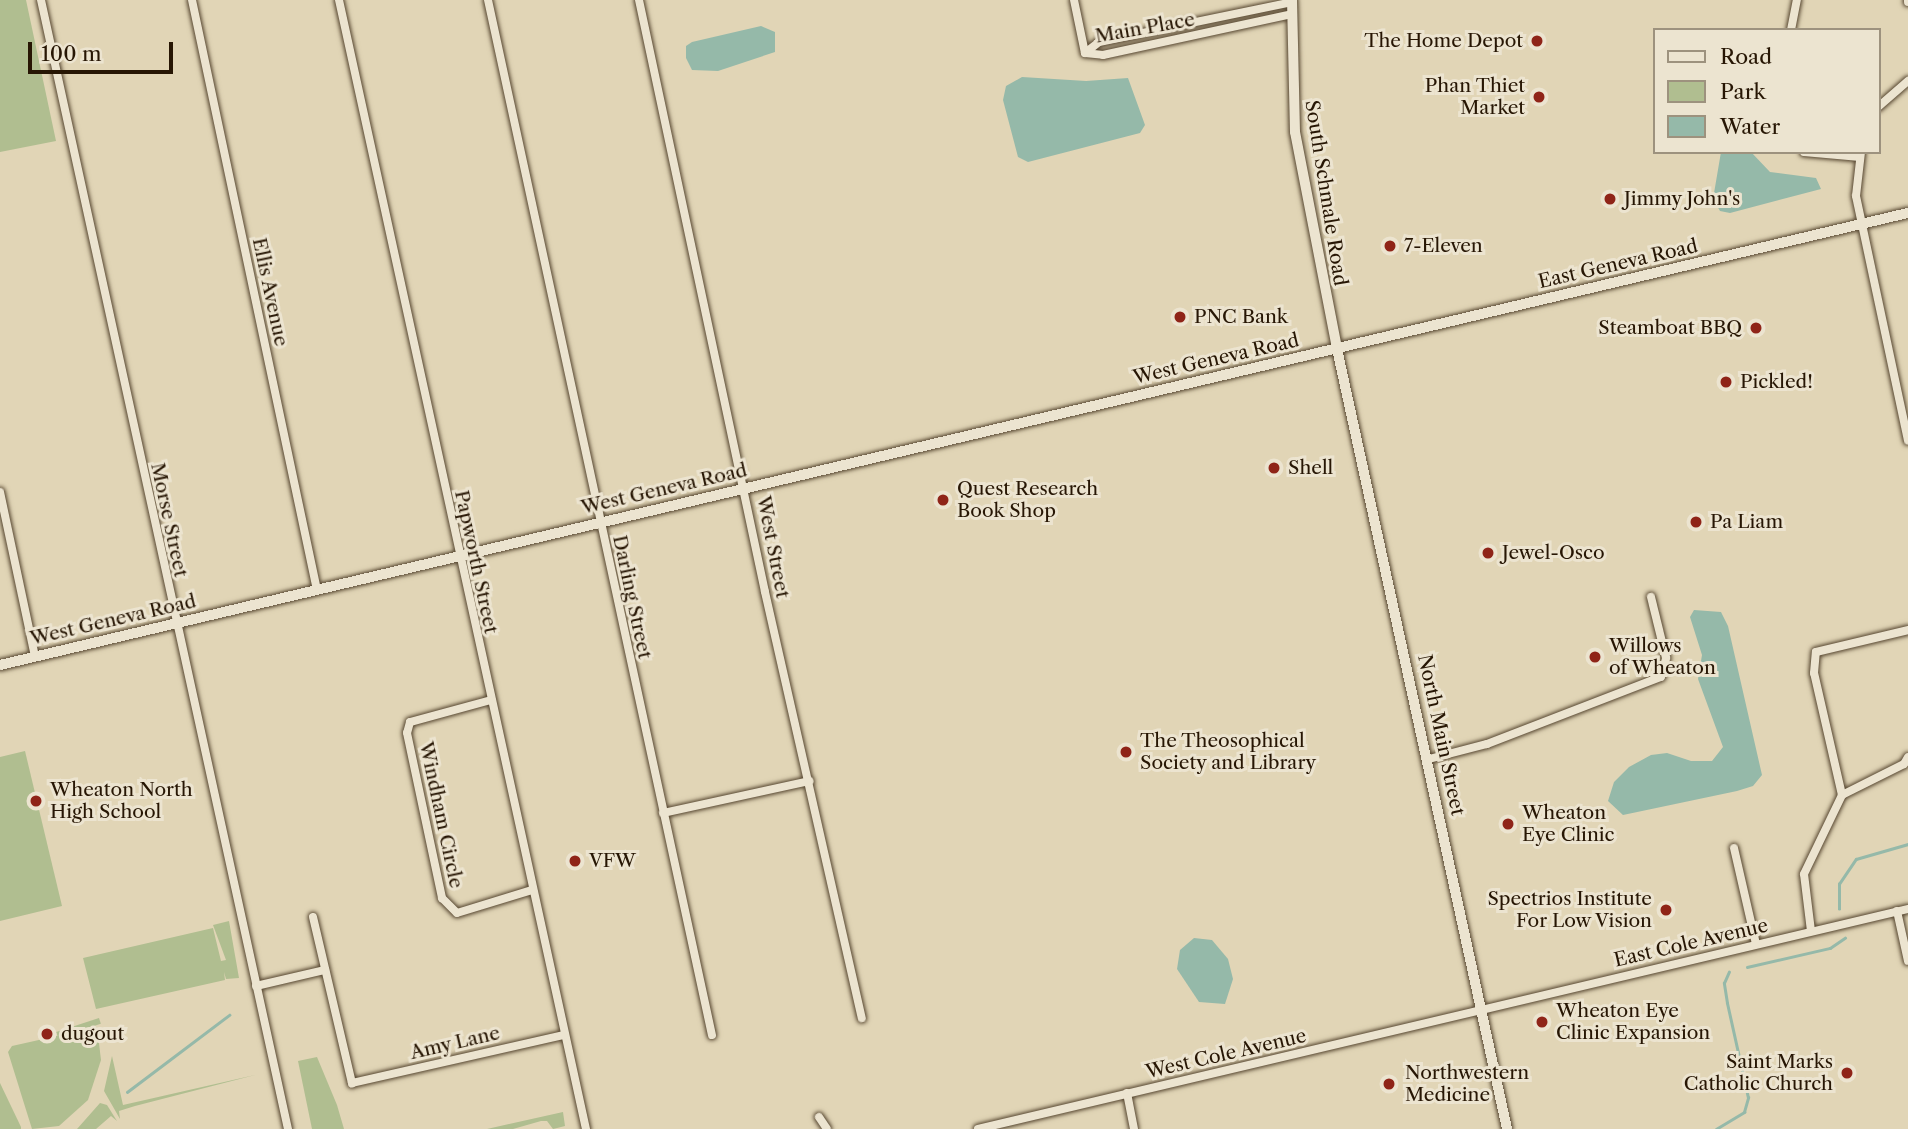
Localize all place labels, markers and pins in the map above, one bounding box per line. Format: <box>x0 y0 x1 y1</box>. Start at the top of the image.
place label: The Home Depot <box>1364 30 1523 52</box>
marker: The Home Depot <box>1529 33 1545 49</box>
place label: Phan Thiet Market <box>1424 75 1525 119</box>
marker: Phan Thiet Market <box>1531 89 1547 105</box>
place label: Jimmy John's <box>1624 188 1741 210</box>
marker: Jimmy John's <box>1602 191 1618 207</box>
place label: 7-Eleven <box>1404 235 1483 257</box>
marker: 7-Eleven <box>1382 238 1398 254</box>
place label: PNC Bank <box>1194 306 1288 328</box>
marker: PNC Bank <box>1172 309 1188 325</box>
place label: Steamboat BBQ <box>1598 317 1742 339</box>
marker: Steamboat BBQ <box>1748 320 1764 336</box>
place label: Pickled! <box>1740 371 1813 393</box>
marker: Pickled! <box>1718 374 1734 390</box>
place label: Shell <box>1288 457 1333 479</box>
marker: Shell <box>1266 460 1282 476</box>
place label: Quest Research Book Shop <box>957 478 1098 522</box>
marker: Quest Research Book Shop <box>935 492 951 508</box>
place label: Pa Liam <box>1710 511 1783 533</box>
marker: Pa Liam <box>1688 514 1704 530</box>
place label: Jewel-Osco <box>1502 542 1605 564</box>
marker: Jewel-Osco <box>1480 545 1496 561</box>
place label: Willows of Wheaton <box>1609 635 1717 679</box>
marker: Willows of Wheaton <box>1587 649 1603 665</box>
place label: The Theosophical Society and Library <box>1140 730 1317 774</box>
marker: The Theosophical Society and Library <box>1118 744 1134 760</box>
place label: Wheaton North High School <box>50 779 193 823</box>
marker: Wheaton North High School <box>28 793 44 809</box>
place label: Wheaton Eye Clinic <box>1522 802 1615 846</box>
marker: Wheaton Eye Clinic <box>1500 816 1516 832</box>
place label: VFW <box>589 850 636 872</box>
marker: VFW <box>567 853 583 869</box>
place label: Spectrios Institute For Low Vision <box>1487 888 1652 932</box>
marker: Spectrios Institute For Low Vision <box>1658 902 1674 918</box>
place label: Wheaton Eye Clinic Expansion <box>1556 1000 1710 1044</box>
marker: Wheaton Eye Clinic Expansion <box>1534 1014 1550 1030</box>
place label: dugout <box>61 1023 124 1045</box>
marker: dugout <box>39 1026 55 1042</box>
place label: Saint Marks Catholic Church <box>1684 1051 1833 1095</box>
place label: Northwestern Medicine <box>1405 1062 1529 1106</box>
marker: Saint Marks Catholic Church <box>1839 1065 1855 1081</box>
marker: Northwestern Medicine <box>1379 1074 1399 1094</box>

